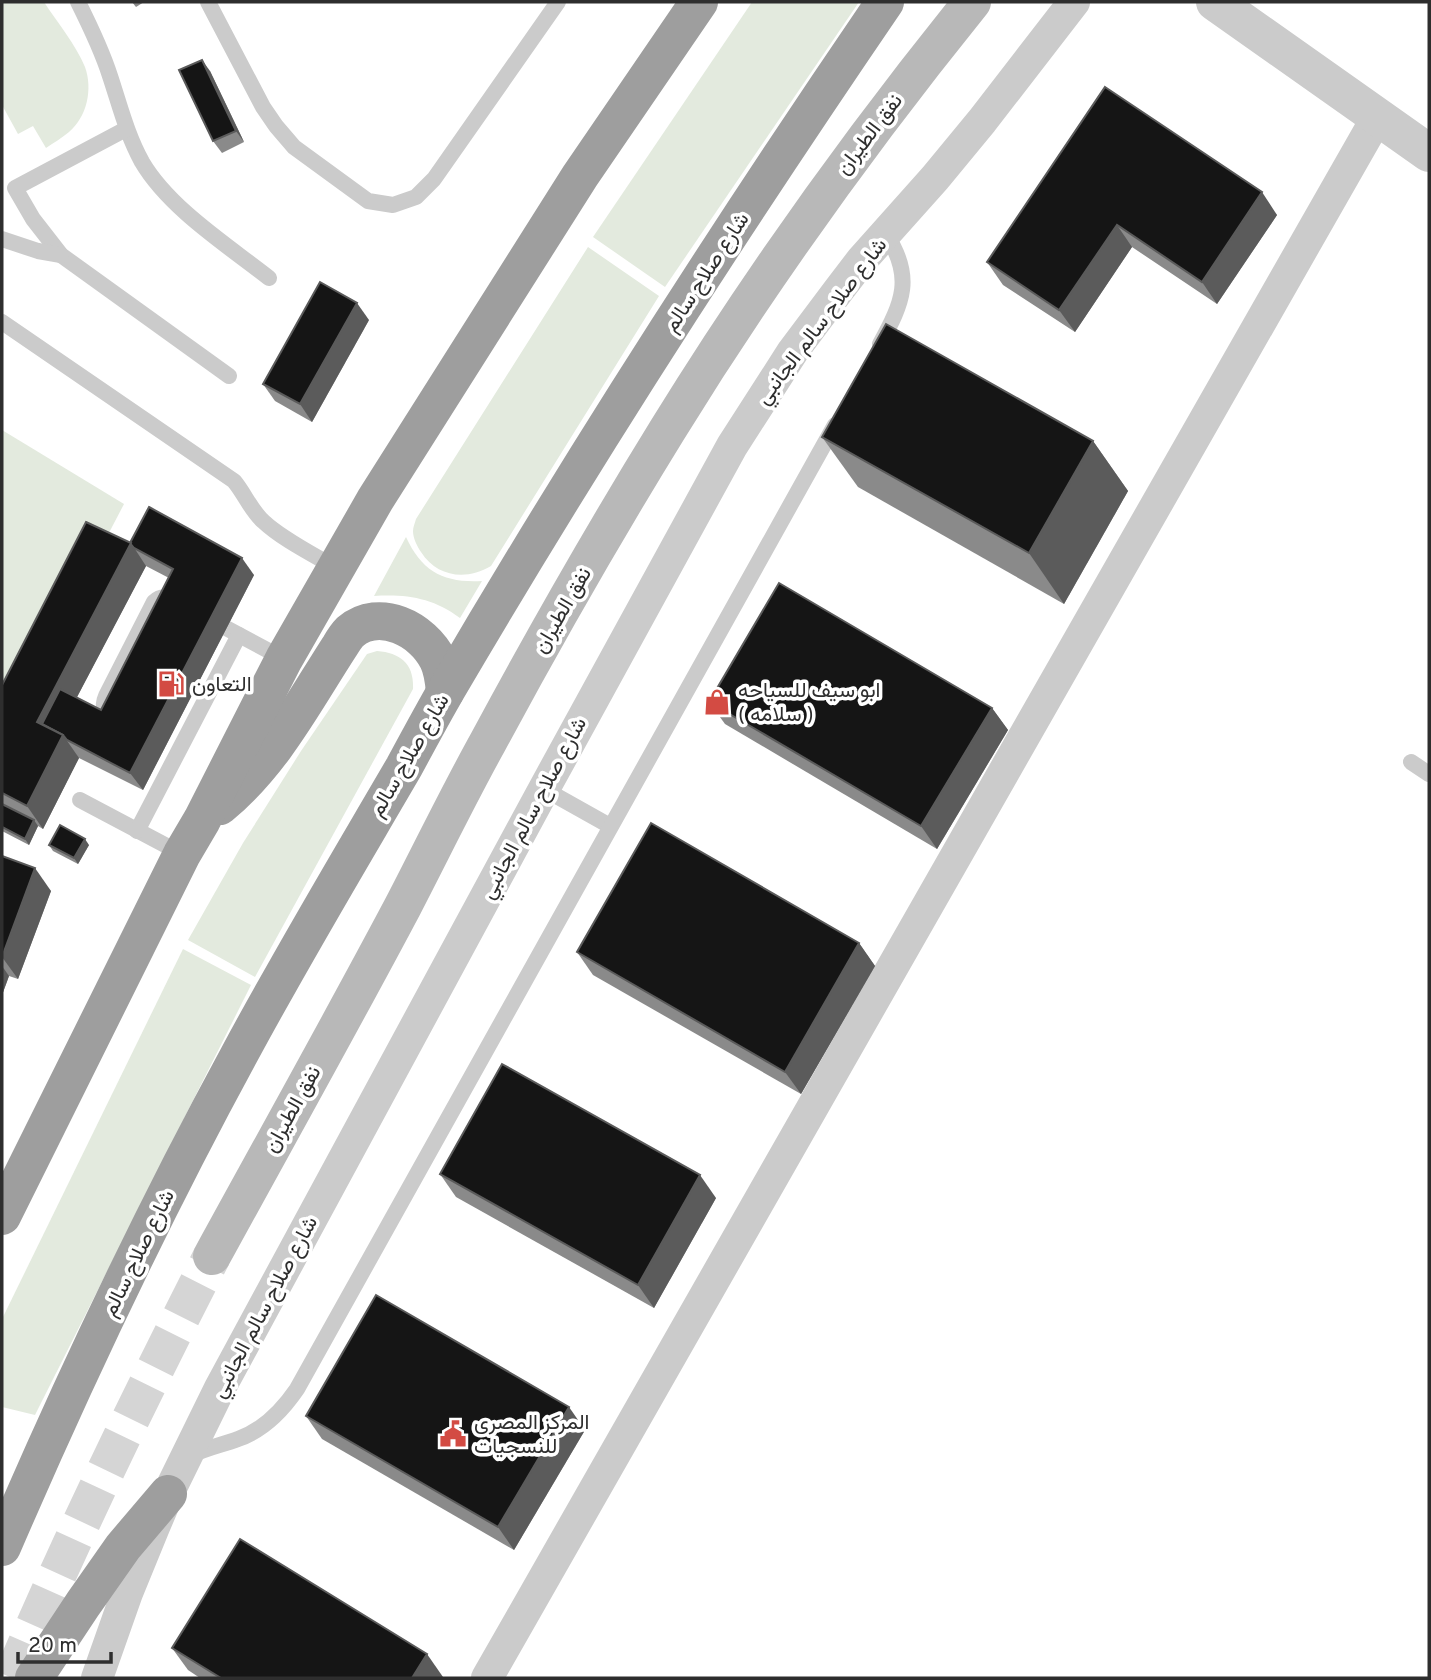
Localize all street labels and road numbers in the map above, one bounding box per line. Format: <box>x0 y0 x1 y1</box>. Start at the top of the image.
street label: نفق الطيران <box>831 89 910 181</box>
street label: شارع صلاح سالم <box>658 208 756 338</box>
street label: شارع صلاح سالم الجانبي <box>751 233 895 412</box>
street label: نفق الطيران <box>528 563 599 659</box>
street label: شارع صلاح سالم <box>364 689 456 822</box>
street label: شارع صلاح سالم الجانبي <box>475 713 596 905</box>
street label: نفق الطيران <box>258 1062 328 1158</box>
street label: شارع صلاح سالم <box>97 1186 182 1322</box>
street label: شارع صلاح سالم الجانبي <box>206 1212 327 1404</box>

